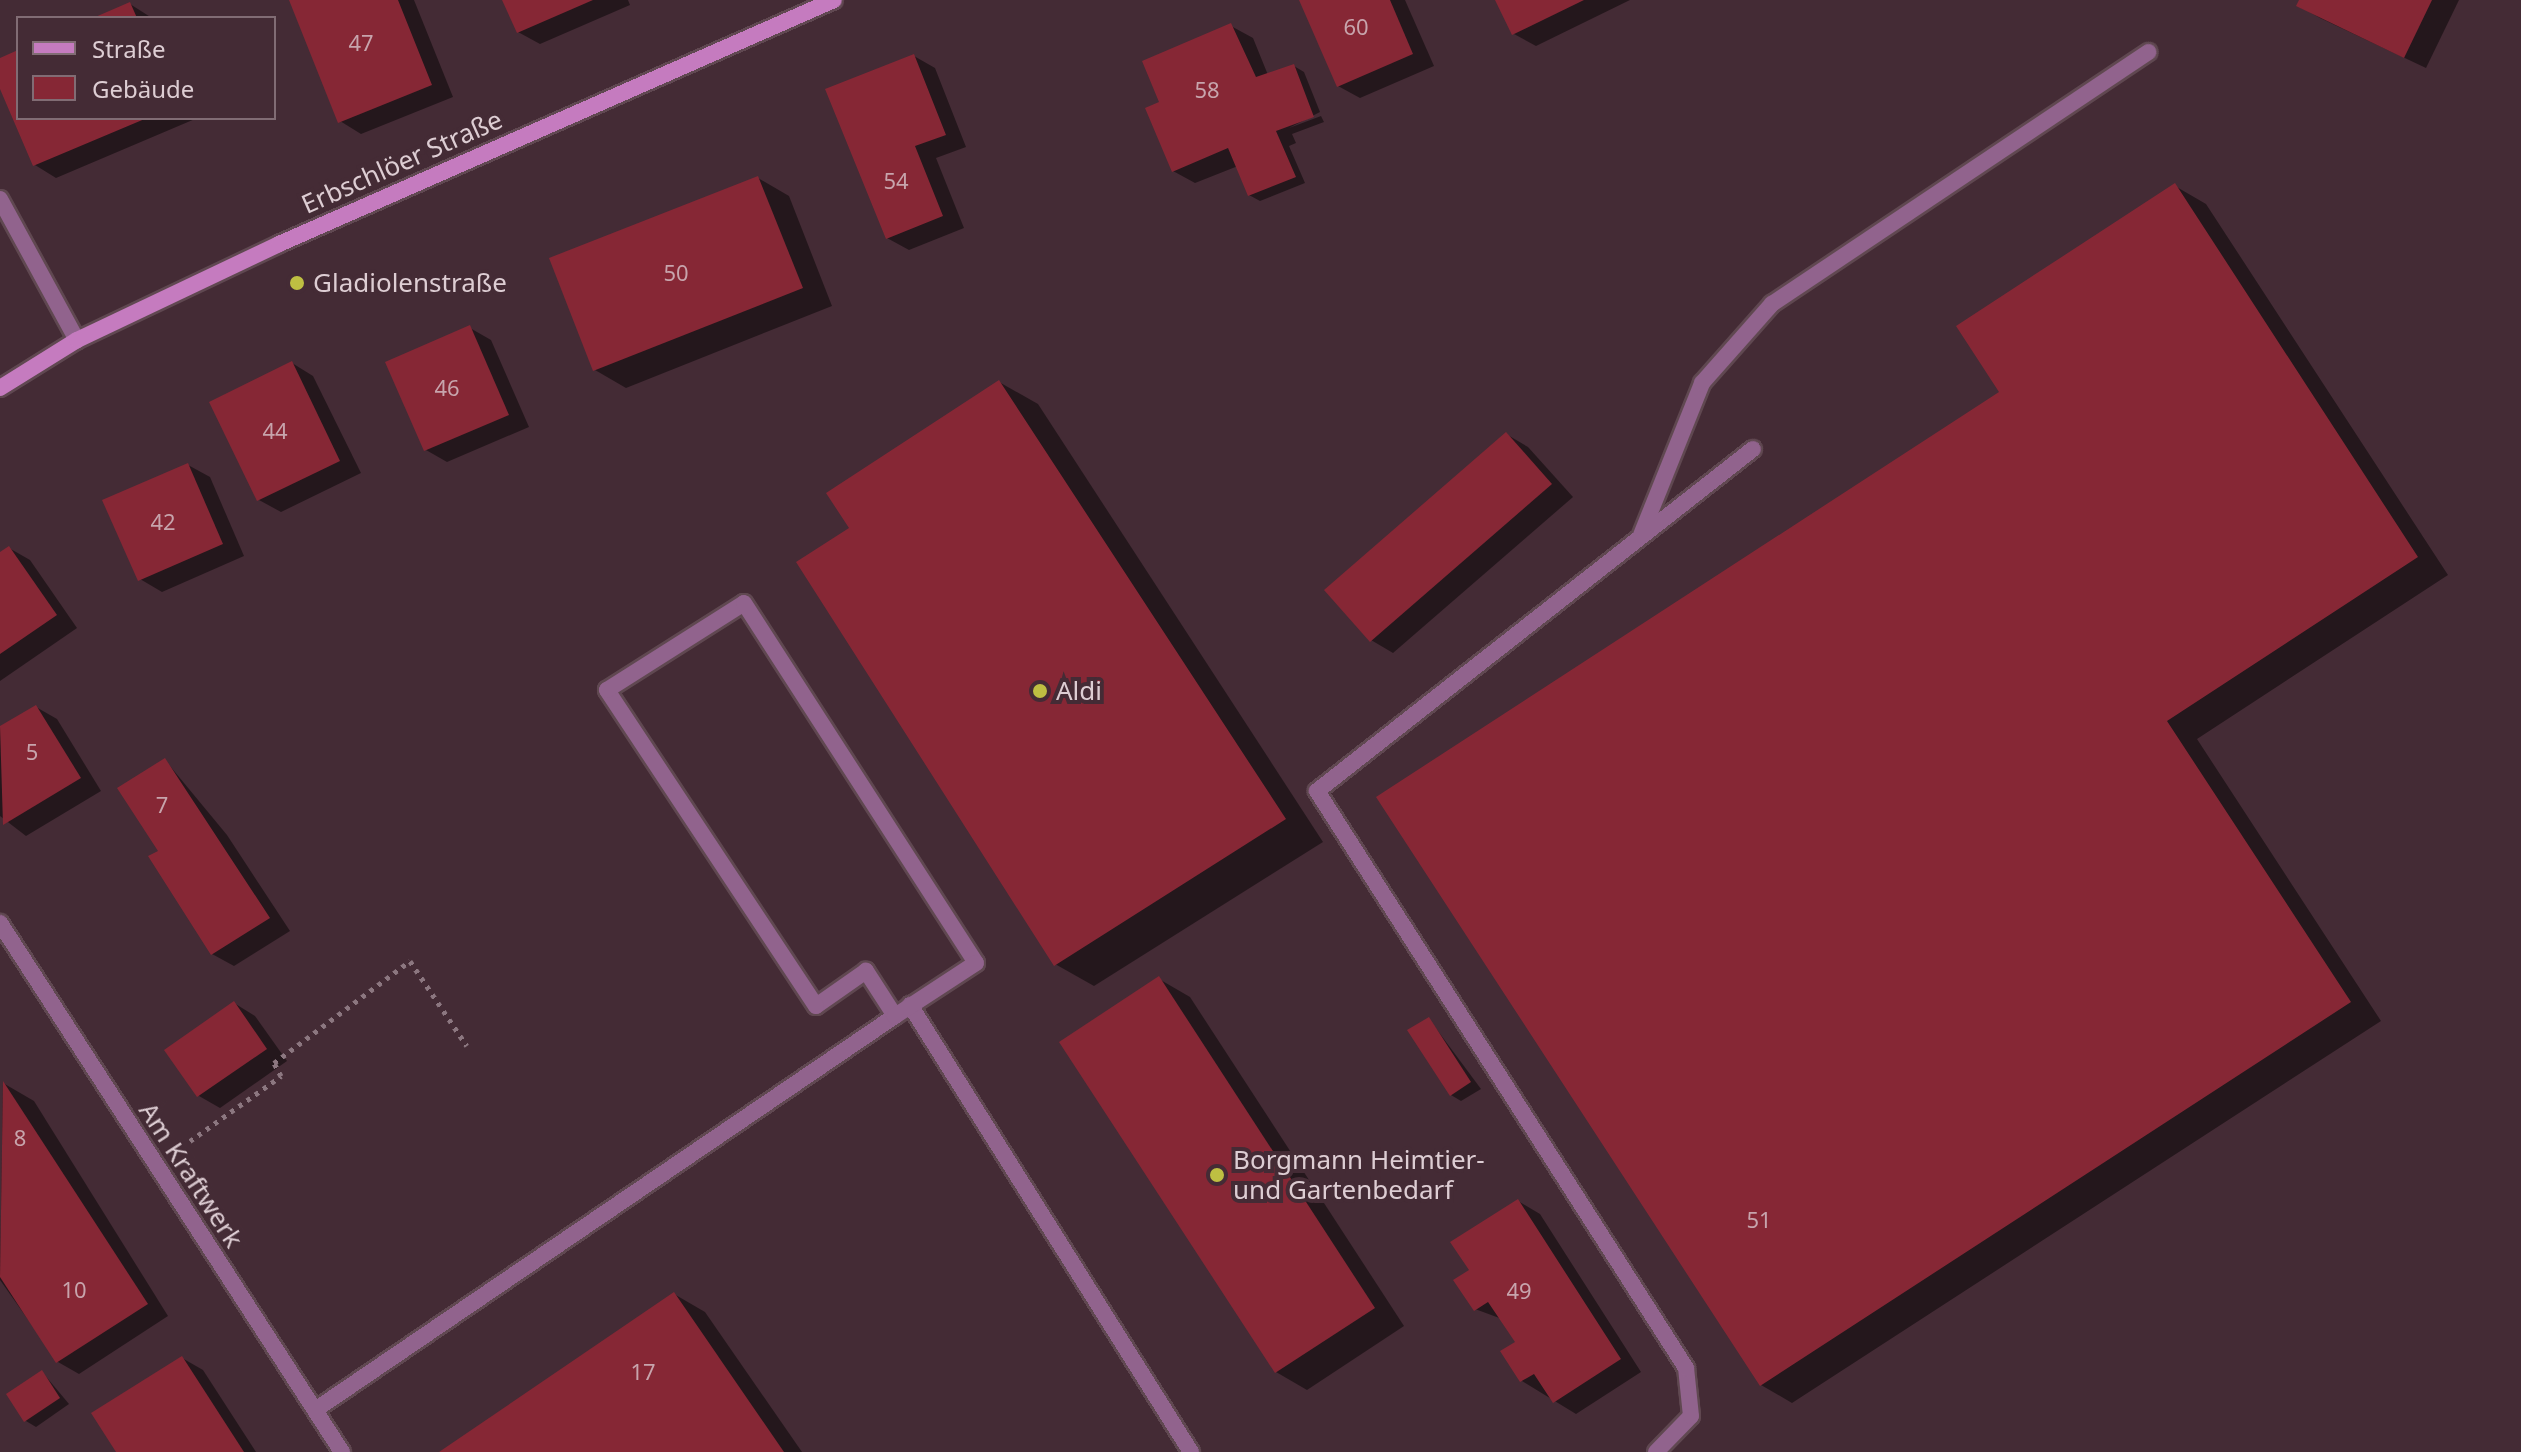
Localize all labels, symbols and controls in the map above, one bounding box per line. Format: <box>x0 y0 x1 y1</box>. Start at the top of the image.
house number: 60 <box>1343 14 1369 40</box>
legend <box>16 16 276 120</box>
house number: 47 <box>348 30 374 56</box>
text: Straße <box>92 32 165 65</box>
text: Gebäude <box>92 72 194 105</box>
house number: 58 <box>1194 77 1220 103</box>
street label: Erbschlöer Straße <box>297 104 507 220</box>
house number: 54 <box>883 168 909 194</box>
house number: 50 <box>663 260 689 286</box>
place label: Gladiolenstraße <box>313 267 507 299</box>
marker: Gladiolenstraße <box>288 274 306 292</box>
house number: 46 <box>434 375 460 401</box>
house number: 44 <box>262 418 288 444</box>
house number: 42 <box>150 509 176 535</box>
place label: Aldi <box>1056 675 1102 707</box>
marker: Aldi <box>1031 682 1049 700</box>
house number: 5 <box>26 739 38 765</box>
house number: 7 <box>156 792 168 818</box>
street label: Am Kraftwerk <box>133 1097 249 1253</box>
house number: 8 <box>14 1125 26 1151</box>
place label: Borgmann Heimtier- und Gartenbedarf <box>1233 1144 1485 1206</box>
marker: Borgmann Heimtier- und Gartenbedarf <box>1208 1166 1226 1184</box>
house number: 51 <box>1746 1207 1772 1233</box>
house number: 10 <box>61 1277 87 1303</box>
house number: 49 <box>1506 1278 1532 1304</box>
house number: 17 <box>630 1359 656 1385</box>

